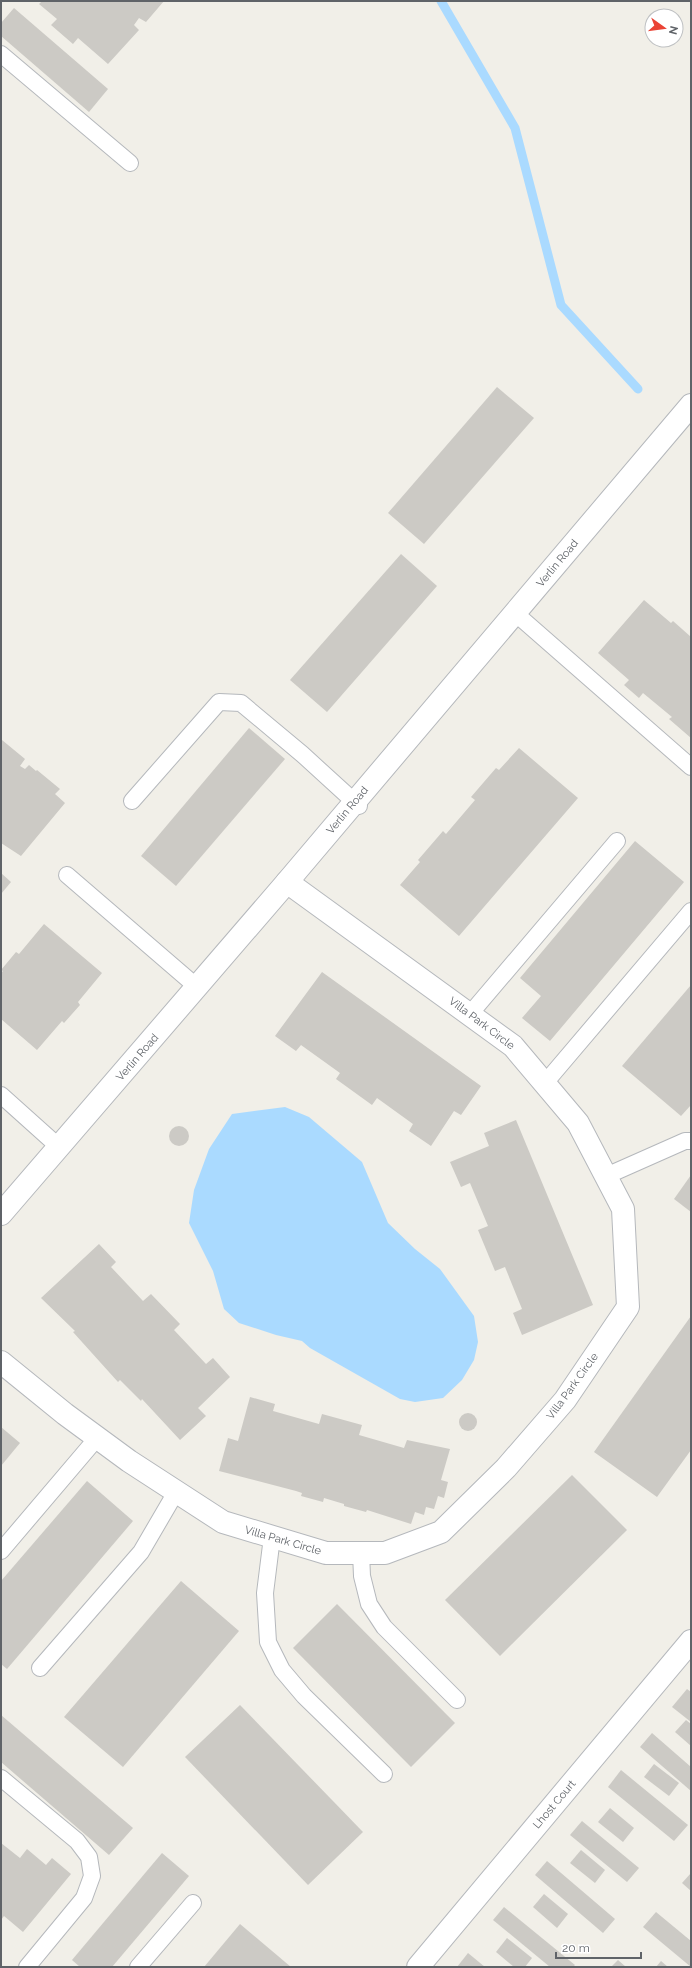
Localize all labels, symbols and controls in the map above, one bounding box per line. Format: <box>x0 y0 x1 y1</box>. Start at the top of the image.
north arrow <box>644 8 684 48</box>
text: N <box>666 25 681 36</box>
street label: Verlin Road <box>534 537 581 590</box>
street label: Verlin Road <box>324 784 371 837</box>
street label: Villa Park Circle <box>446 994 518 1053</box>
street label: Verlin Road <box>113 1031 161 1083</box>
street label: Villa Park Circle <box>544 1350 601 1422</box>
street label: Villa Park Circle <box>243 1523 323 1558</box>
street label: Lhost Court <box>530 1777 579 1831</box>
scale bar <box>556 1934 641 1960</box>
text: 20 m <box>562 1941 590 1955</box>

